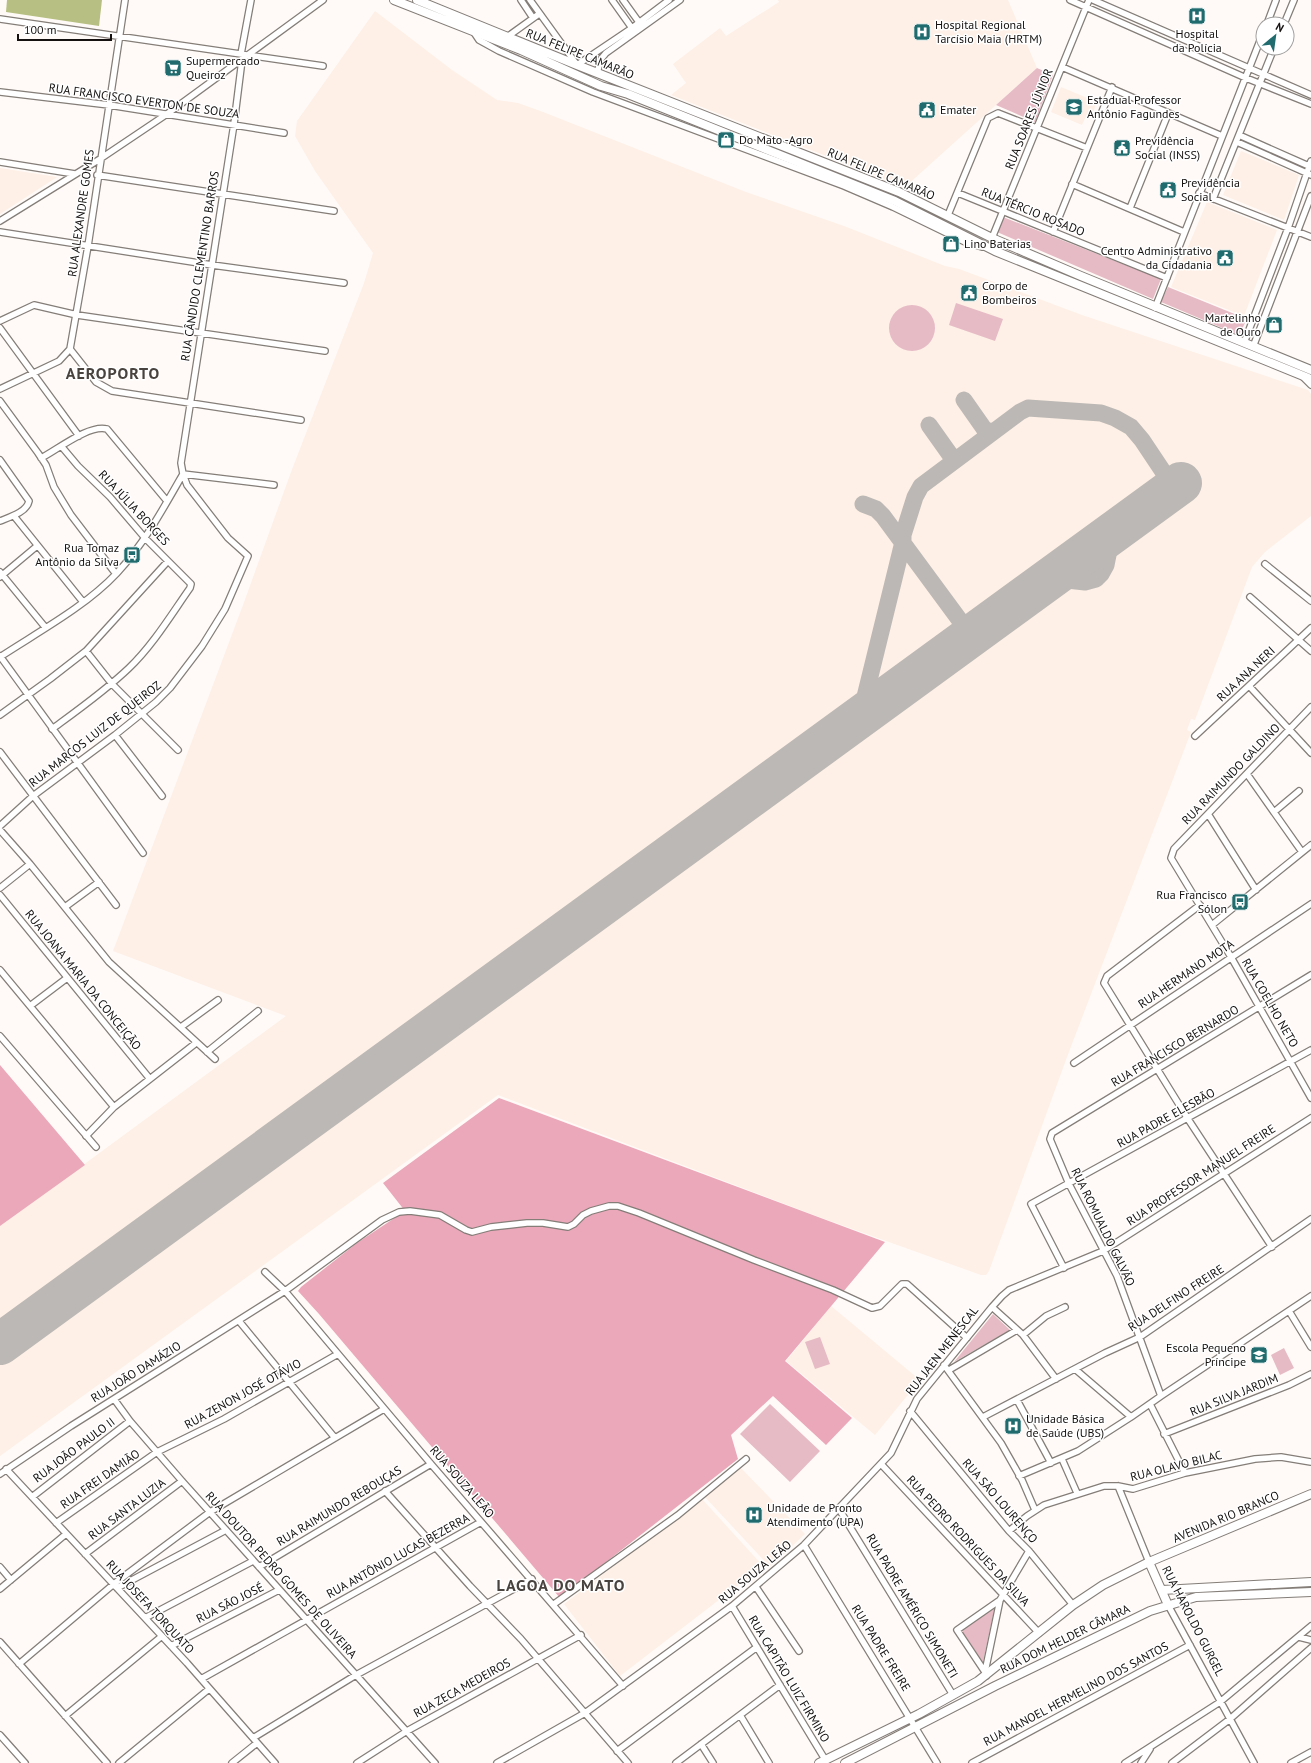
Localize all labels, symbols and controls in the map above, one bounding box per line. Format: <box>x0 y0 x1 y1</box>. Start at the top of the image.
hospital icon: Hospital da Polícia <box>1187 6 1207 26</box>
scale bar <box>18 16 111 42</box>
north arrow <box>1255 16 1295 56</box>
place label: Hospital Regional Tarcísio Maia (HRTM) <box>935 17 1042 46</box>
text: N <box>1273 19 1286 35</box>
text: 100 m <box>24 22 57 37</box>
hospital icon: Hospital Regional Tarcísio Maia (HRTM) <box>912 22 932 42</box>
street label: RUA FELIPE CAMARÃO <box>524 25 636 82</box>
place label: Hospital da Polícia <box>1172 26 1222 55</box>
place label: Supermercado Queiroz <box>186 53 260 82</box>
supermarket icon: Supermercado Queiroz <box>163 58 183 78</box>
street label: RUA SOARES JÚNIOR <box>1001 66 1056 171</box>
street label: RUA FRANCISCO EVERTON DE SOUZA <box>48 80 240 121</box>
place label: Estadual Professor Antônio Fagundes <box>1087 92 1181 121</box>
school or university icon: Estadual Professor Antônio Fagundes <box>1064 97 1084 117</box>
public building icon: Emater <box>917 100 937 120</box>
place label: Emater <box>940 102 976 117</box>
shop icon: Do Mato -Agro <box>716 130 736 150</box>
place label: Do Mato -Agro <box>739 132 813 147</box>
place label: Previdência Social (INSS) <box>1135 133 1200 162</box>
public building icon: Previdência Social (INSS) <box>1112 138 1132 158</box>
street label: RUA FELIPE CAMARÃO <box>825 144 937 203</box>
street label: RUA ALEXANDRE GOMES <box>64 148 97 278</box>
street label: RUA CÂNDIDO CLEMENTINO BARROS <box>177 170 222 362</box>
place label: Previdência Social <box>1181 175 1240 204</box>
public building icon: Previdência Social <box>1158 180 1178 200</box>
street label: RUA TÉRCIO ROSADO <box>979 184 1087 239</box>
shop icon: Lino Baterias <box>941 234 961 254</box>
place label: Lino Baterias <box>964 236 1031 251</box>
place label: Centro Administrativo da Cidadania <box>1101 243 1212 272</box>
public building icon: Centro Administrativo da Cidadania <box>1215 248 1235 268</box>
place label: Corpo de Bombeiros <box>982 278 1037 307</box>
public building icon: Corpo de Bombeiros <box>959 283 979 303</box>
place label: Martelinho de Ouro <box>1205 310 1261 339</box>
shop icon: Martelinho de Ouro <box>1264 315 1284 335</box>
district label: AEROPORTO <box>66 363 160 383</box>
street label: RUA JÚLIA BORGES <box>96 467 173 548</box>
place label: Rua Tomaz Antônio da Silva <box>35 540 119 569</box>
bus stop icon: Rua Tomaz Antônio da Silva <box>122 545 142 565</box>
street label: RUA ANA NERI <box>1213 643 1278 704</box>
street label: RUA MARCOS LUIZ DE QUEIROZ <box>26 677 164 790</box>
street label: RUA RAIMUNDO GALDINO <box>1178 720 1283 827</box>
place label: Rua Francisco Sólon <box>1156 887 1227 916</box>
bus stop icon: Rua Francisco Sólon <box>1230 892 1250 912</box>
street label: RUA JOANA MARIA DA CONCEIÇÃO <box>22 907 145 1053</box>
street label: RUA HERMANO MOTA <box>1135 936 1236 1011</box>
street label: RUA COELHO NETO <box>1239 956 1302 1050</box>
street label: RUA FRANCISCO BERNARDO <box>1108 1001 1241 1090</box>
street label: RUA PADRE ELESBÃO <box>1114 1084 1217 1151</box>
street label: RUA PROFESSOR MANUEL FREIRE <box>1123 1121 1278 1228</box>
street label: RUA ROMUALDO GALVÃO <box>1068 1165 1139 1288</box>
street label: RUA DELFINO FREIRE <box>1125 1261 1226 1334</box>
street label: RUA JAEN MENESCAL <box>902 1303 981 1398</box>
street label: RUA JOÃO DAMÁZIO <box>88 1338 184 1405</box>
place label: Escola Pequeno Príncipe <box>1166 1340 1246 1369</box>
school or university icon: Escola Pequeno Príncipe <box>1249 1345 1269 1365</box>
street label: RUA ZENON JOSÉ OTÁVIO <box>182 1355 304 1432</box>
street label: RUA SILVA JARDIM <box>1187 1370 1280 1419</box>
place label: Unidade Básica de Saúde (UBS) <box>1026 1411 1104 1440</box>
street label: RUA JOÃO PAULO II <box>30 1414 118 1485</box>
hospital icon: Unidade Básica de Saúde (UBS) <box>1003 1416 1023 1436</box>
street label: RUA SOUZA LEÃO <box>427 1443 498 1521</box>
street label: RUA FREI DAMIÃO <box>57 1446 142 1512</box>
street label: RUA OLAVO BILAC <box>1128 1447 1223 1484</box>
street label: RUA SÃO LOURENÇO <box>960 1455 1041 1546</box>
street label: RUA RAIMUNDO REBOUÇAS <box>273 1462 404 1549</box>
street label: RUA PEDRO RODRIGUES DA SILVA <box>904 1472 1033 1609</box>
street label: RUA SANTA LUZIA <box>85 1475 168 1543</box>
street label: AVENIDA RIO BRANCO <box>1170 1487 1281 1546</box>
street label: RUA DOUTOR PEDRO GOMES DE OLIVEIRA <box>202 1488 360 1661</box>
place label: Unidade de Pronto Atendimento (UPA) <box>767 1500 864 1529</box>
hospital icon: Unidade de Pronto Atendimento (UPA) <box>744 1505 764 1525</box>
street label: RUA ANTÔNIO LUCAS BEZERRA <box>324 1510 472 1601</box>
street label: RUA PADRE AMÉRICO SIMONETI <box>863 1531 962 1681</box>
street label: RUA SOUZA LEÃO <box>715 1537 794 1607</box>
street label: RUA JOSEFA TORQUATO <box>103 1557 198 1656</box>
street label: RUA HAROLDO GURGEL <box>1159 1563 1228 1678</box>
district label: LAGOA DO MATO <box>497 1575 625 1595</box>
street label: RUA SÃO JOSÉ <box>194 1579 266 1626</box>
street label: RUA DOM HELDER CÂMARA <box>997 1601 1132 1677</box>
street label: RUA PADRE FREIRE <box>849 1602 914 1694</box>
street label: RUA CAPITÃO LUIZ FIRMINO <box>746 1613 833 1745</box>
street label: RUA MANOEL HERMELINO DOS SANTOS <box>981 1638 1171 1749</box>
street label: RUA ZECA MEDEIROS <box>411 1655 513 1720</box>

